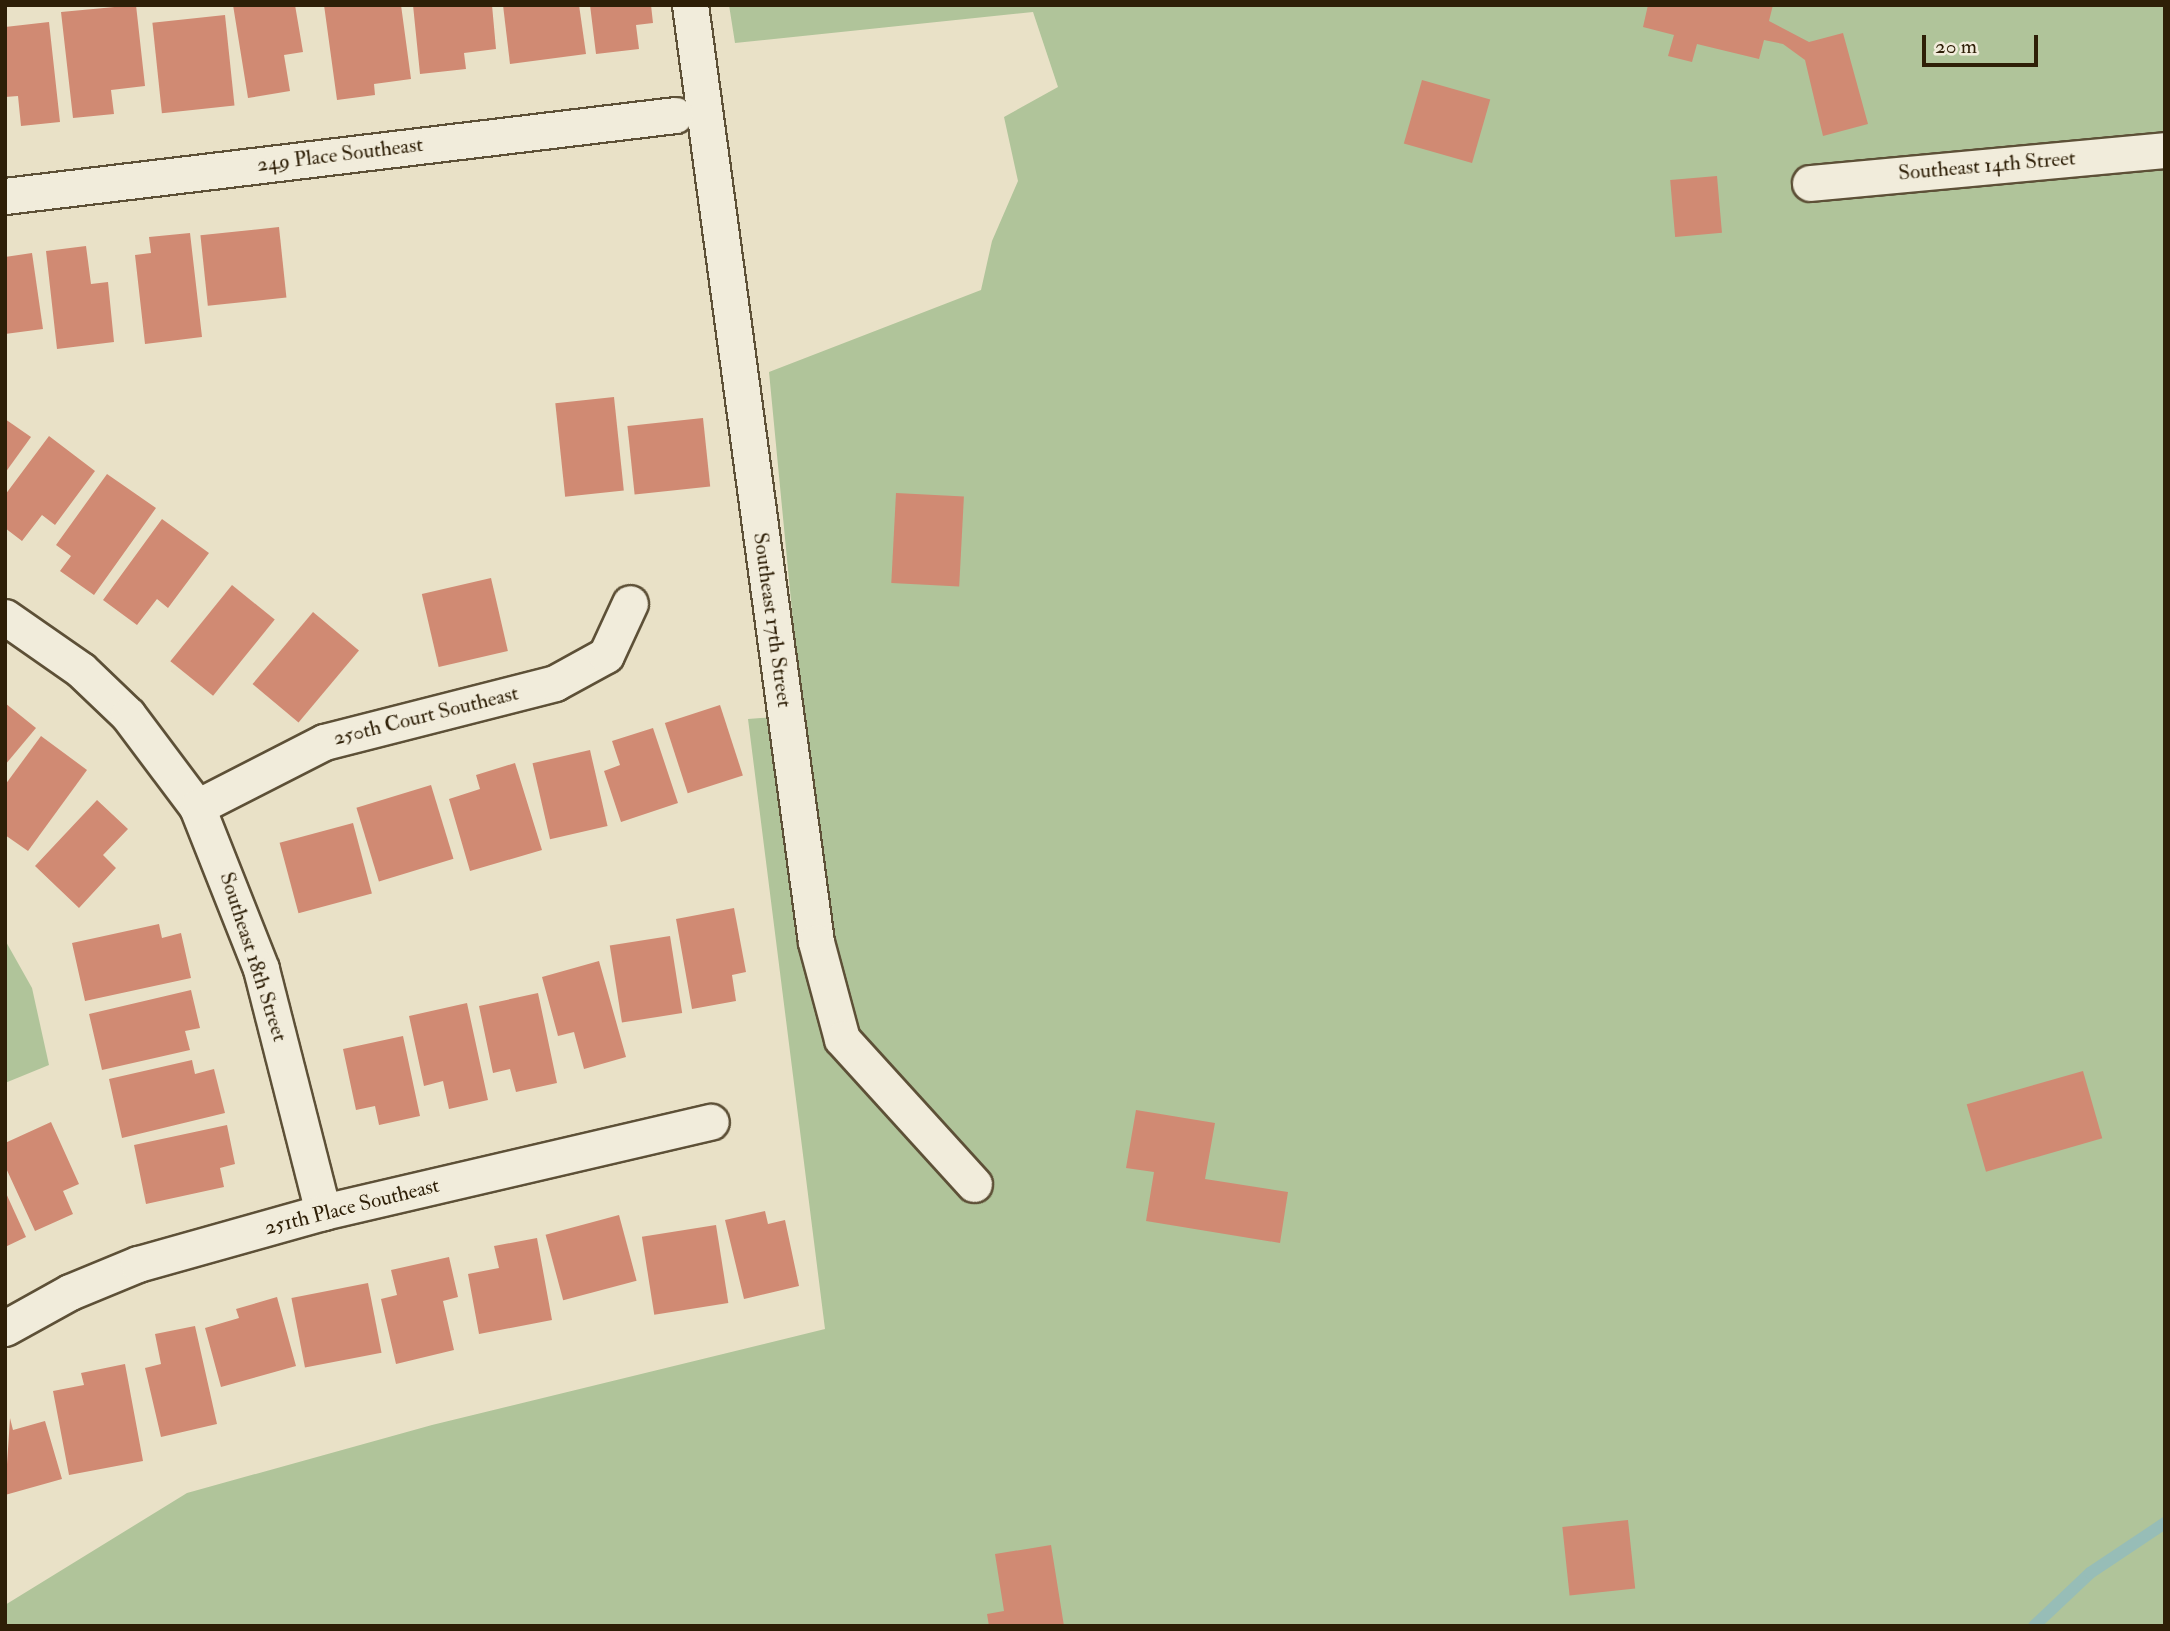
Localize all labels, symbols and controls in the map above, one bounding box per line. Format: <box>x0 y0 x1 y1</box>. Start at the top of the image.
scale bar <box>1925 21 2040 65</box>
text: 20 m <box>1935 33 1977 60</box>
street label: 249 Place Southeast <box>256 132 424 178</box>
street label: Southeast 14th Street <box>1897 146 2077 186</box>
street label: Southeast 17th Street <box>747 531 797 709</box>
street label: 250th Court Southeast <box>331 681 521 751</box>
street label: Southeast 18th Street <box>214 869 292 1045</box>
street label: 251th Place Southeast <box>262 1173 442 1241</box>

